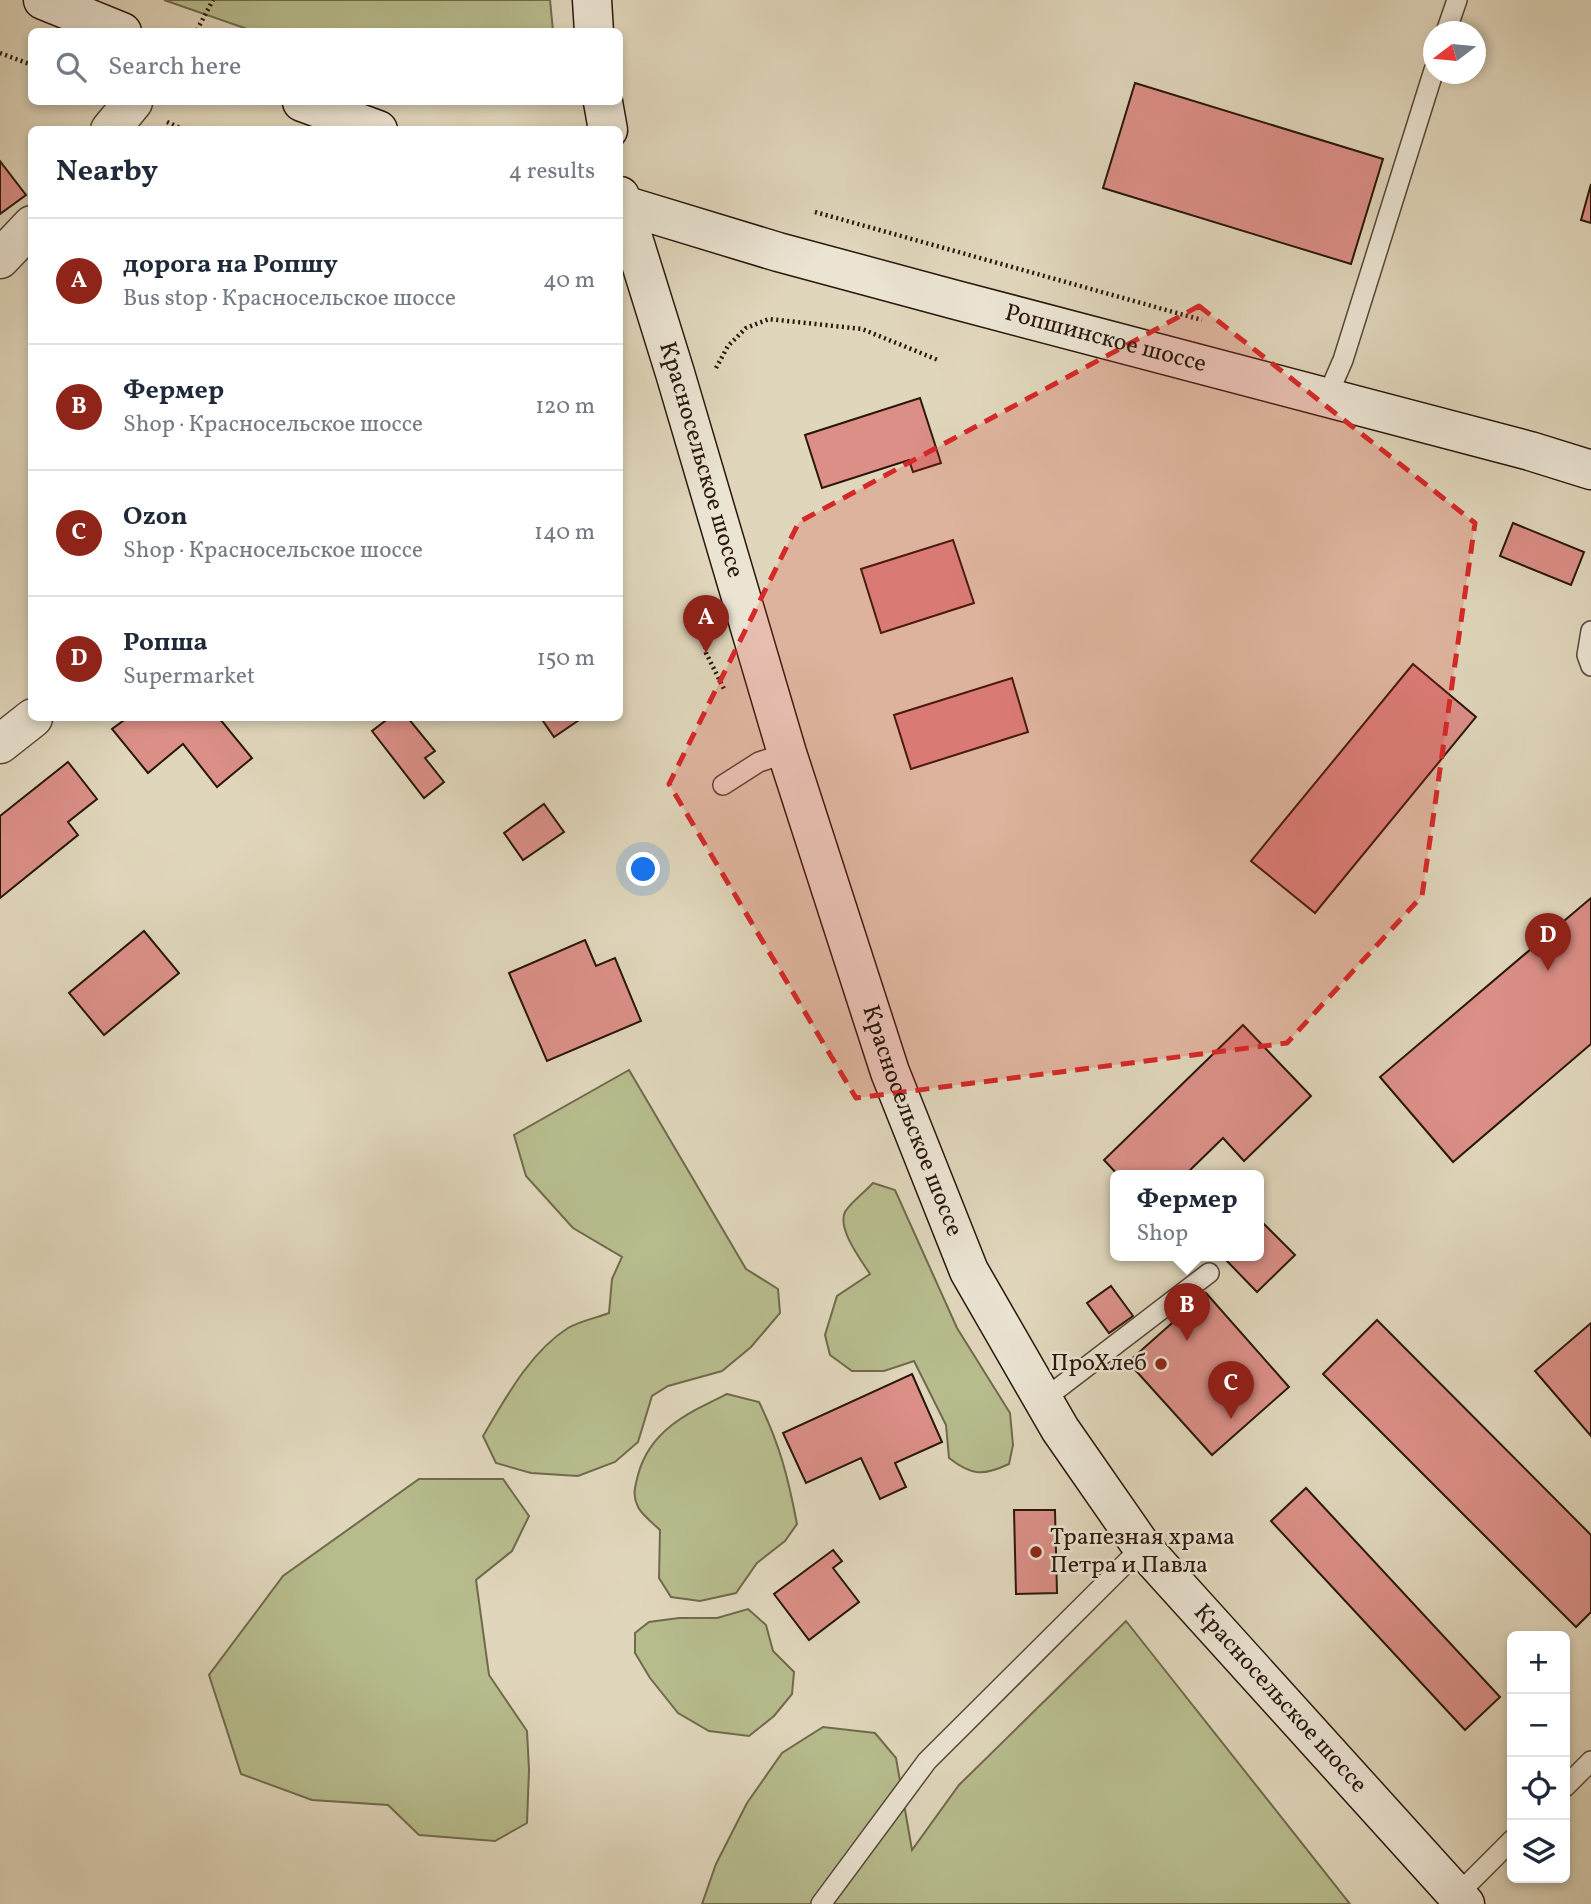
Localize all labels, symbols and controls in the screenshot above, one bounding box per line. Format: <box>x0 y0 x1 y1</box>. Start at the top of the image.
north arrow <box>1423 21 1486 84</box>
search box <box>28 28 623 105</box>
icon: search <box>52 48 90 86</box>
text: Search here <box>108 49 241 85</box>
text: Nearby <box>56 151 158 193</box>
text: 4 results <box>509 156 595 188</box>
text: дорога на Ропшу <box>123 247 338 283</box>
text: A <box>71 265 87 297</box>
text: 40 m <box>543 265 595 297</box>
text: Bus stop · Красносельское шоссе <box>123 283 456 315</box>
street label: Ропшинское шоссе <box>1001 297 1210 382</box>
street label: Красносельское шоссе <box>649 338 752 582</box>
text: Фермер <box>123 373 224 409</box>
text: B <box>71 391 87 423</box>
text: 120 m <box>535 391 595 423</box>
text: Shop · Красносельское шоссе <box>123 409 423 441</box>
text: Ozon <box>123 499 188 535</box>
text: C <box>72 517 86 549</box>
text: 140 m <box>534 517 595 549</box>
text: Shop · Красносельское шоссе <box>123 535 423 567</box>
pin: A <box>683 595 729 653</box>
text: Ропша <box>123 625 208 661</box>
text: D <box>71 643 87 675</box>
text: 150 m <box>537 643 595 675</box>
text: Supermarket <box>123 661 255 693</box>
your location <box>626 852 660 886</box>
pin: D <box>1525 913 1571 971</box>
street label: Красносельское шоссе <box>853 1001 971 1242</box>
popup <box>1110 1170 1264 1261</box>
text: Фермер <box>1136 1182 1238 1218</box>
text: Shop <box>1136 1218 1188 1250</box>
pin: B <box>1164 1283 1210 1341</box>
place label: ПроХлеб <box>1051 1347 1147 1381</box>
marker: ПроХлеб <box>1153 1356 1169 1372</box>
pin: C <box>1208 1361 1254 1419</box>
place label: Трапезная храма Петра и Павла <box>1050 1521 1235 1583</box>
marker: Трапезная храма Петра и Павла <box>1028 1544 1044 1560</box>
street label: Красносельское шоссе <box>1185 1597 1374 1801</box>
map controls <box>1507 1631 1570 1883</box>
button: + <box>1507 1631 1570 1694</box>
button: − <box>1507 1694 1570 1757</box>
button: locate <box>1507 1757 1570 1820</box>
button: layers <box>1507 1820 1570 1883</box>

